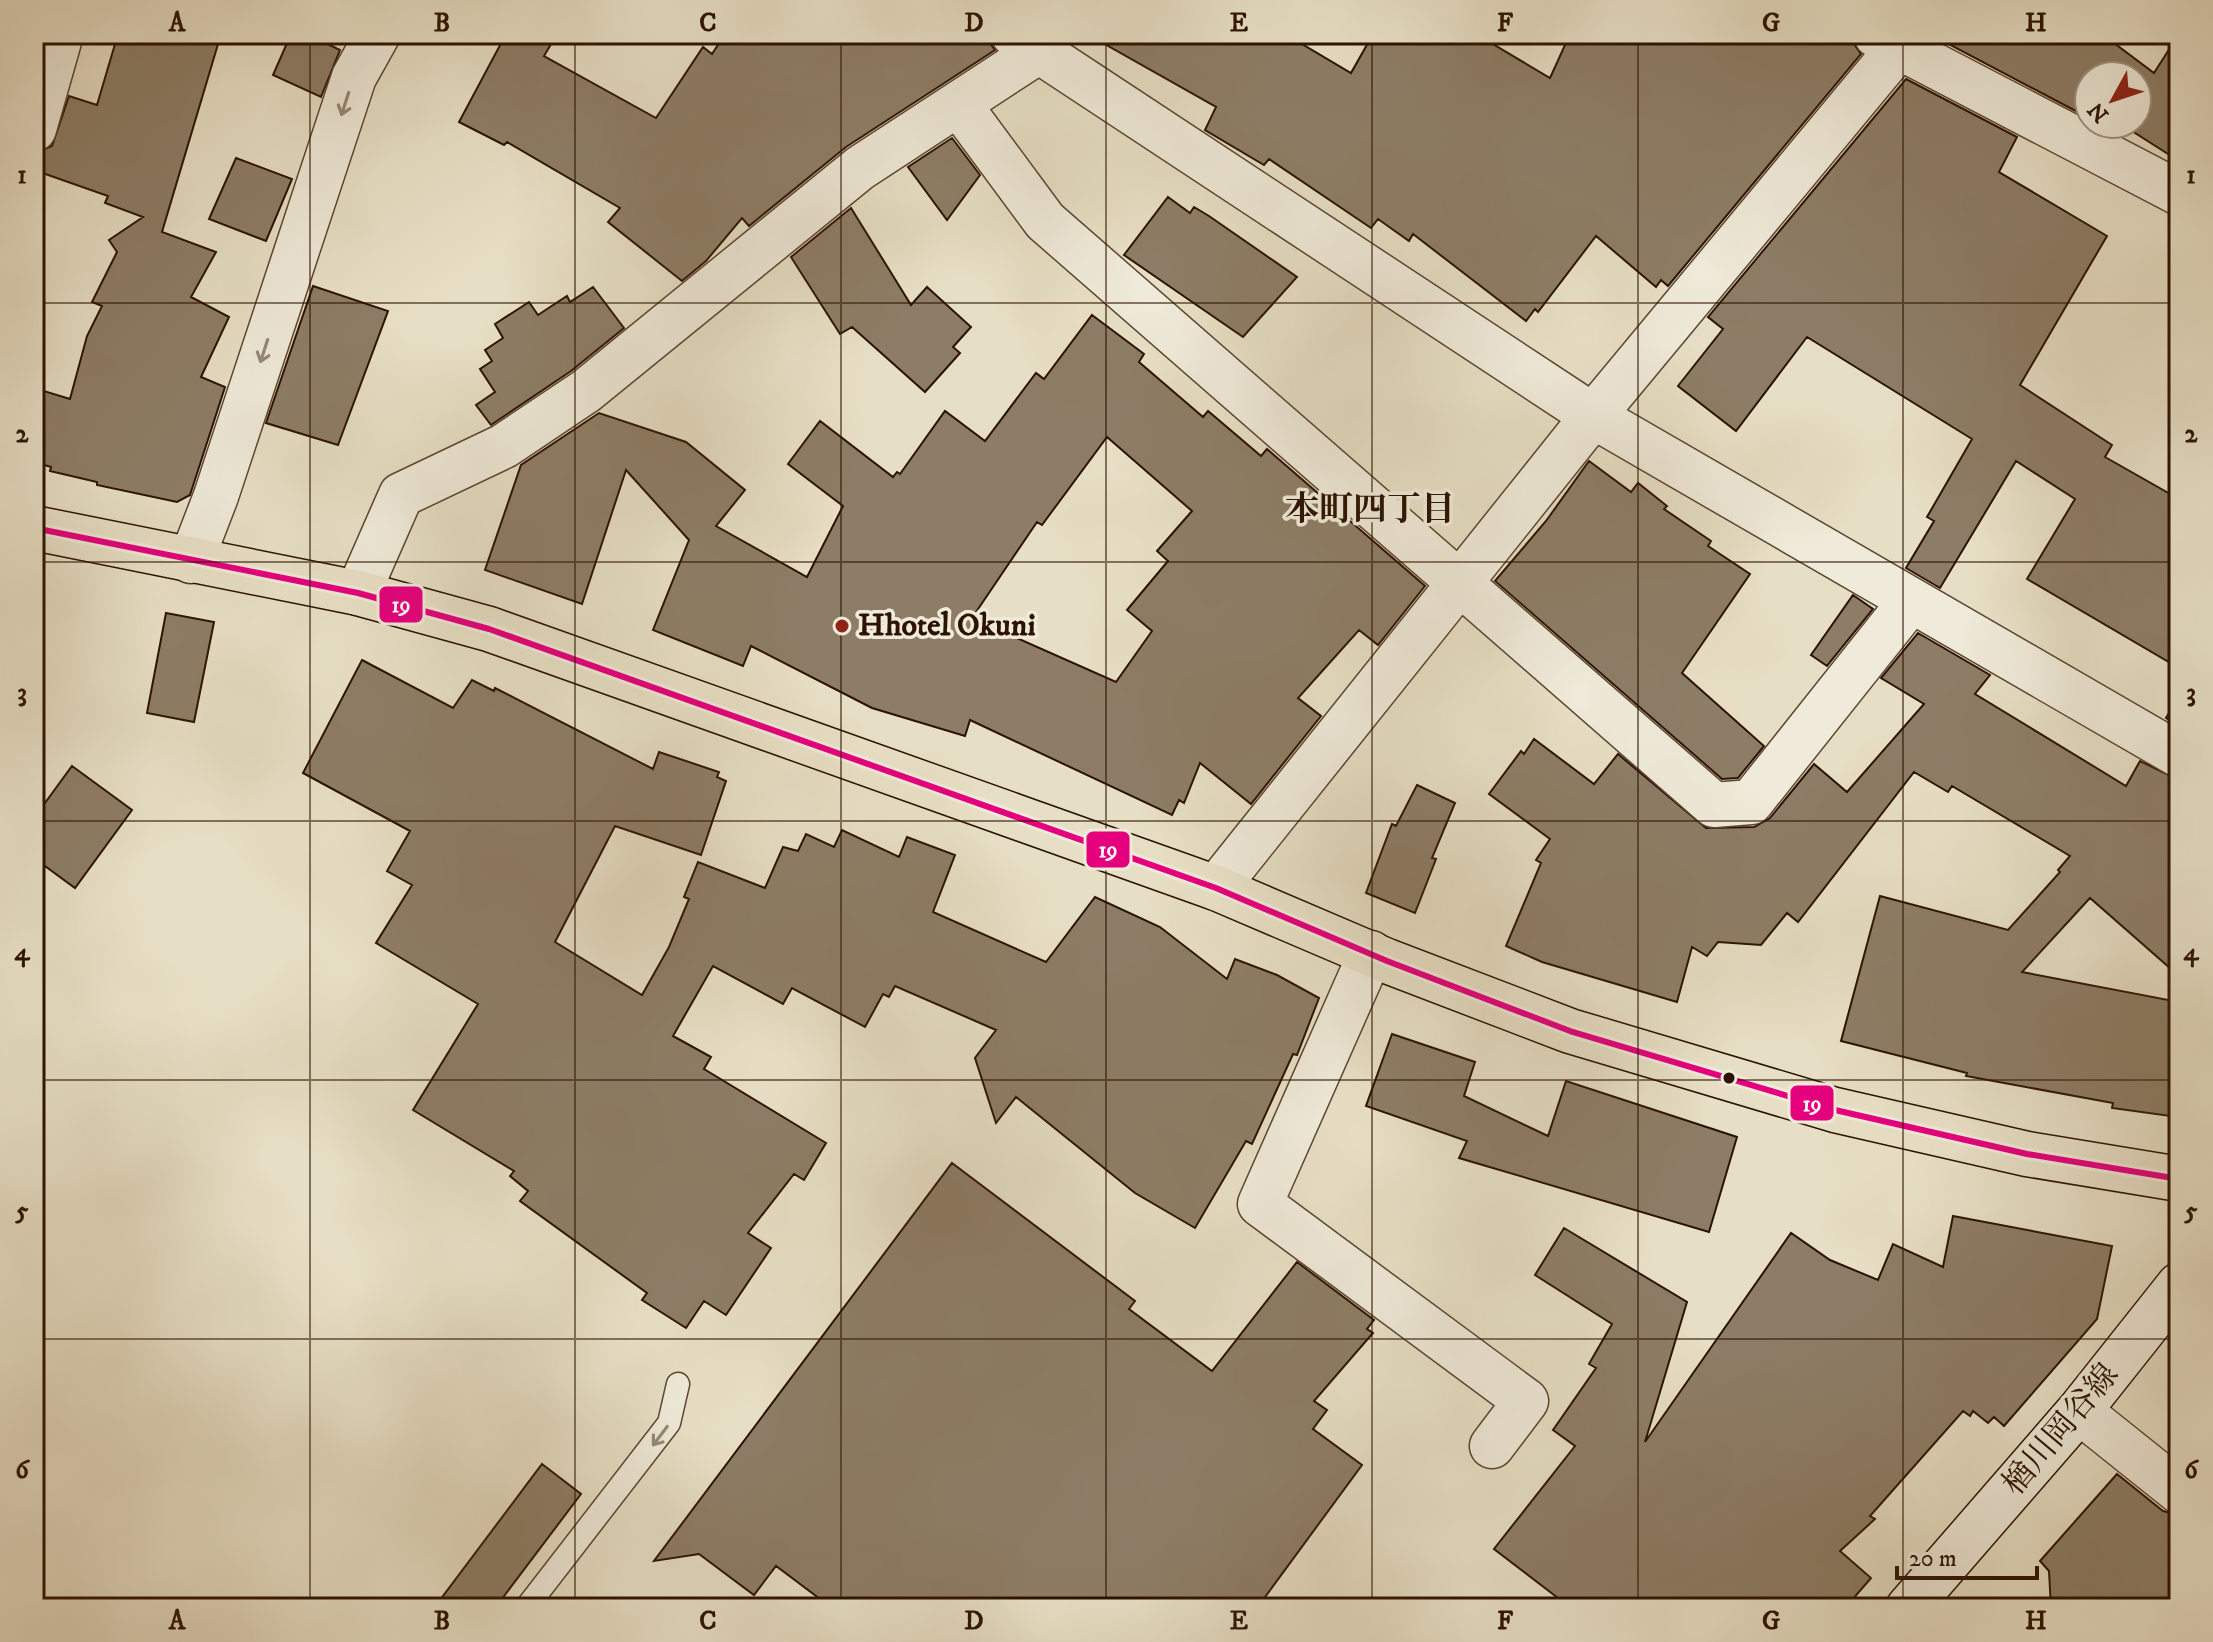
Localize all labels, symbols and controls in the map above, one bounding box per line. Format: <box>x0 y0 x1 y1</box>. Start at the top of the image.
text: A <box>168 7 187 40</box>
text: B <box>434 7 450 40</box>
text: C <box>699 7 717 40</box>
text: D <box>964 7 984 40</box>
text: E <box>1230 7 1248 40</box>
text: F <box>1497 7 1514 40</box>
text: G <box>1762 7 1780 40</box>
text: H <box>2025 7 2047 40</box>
north arrow <box>2073 60 2153 140</box>
one-way arrow <box>337 92 352 117</box>
text: N <box>2083 96 2115 127</box>
text: 1 <box>17 159 27 192</box>
text: 1 <box>2186 159 2196 192</box>
one-way arrow <box>255 338 270 363</box>
text: 2 <box>16 418 30 451</box>
text: 2 <box>2185 418 2199 451</box>
district label: 本町四丁目 <box>1285 489 1455 531</box>
line badge: 19 <box>378 585 424 624</box>
text: 19 <box>392 592 411 619</box>
place label: Hhotel Okuni <box>858 606 1036 646</box>
marker: Hhotel Okuni <box>833 617 851 635</box>
text: 3 <box>17 677 27 710</box>
text: 3 <box>2186 677 2196 710</box>
line badge: 19 <box>1085 830 1131 869</box>
text: 19 <box>1099 837 1118 864</box>
text: 4 <box>15 936 31 969</box>
text: 4 <box>2184 936 2200 969</box>
unlabelled marker <box>1721 1070 1737 1086</box>
line badge: 19 <box>1789 1084 1835 1122</box>
text: 19 <box>1803 1091 1822 1118</box>
text: 5 <box>15 1195 29 1228</box>
text: 5 <box>2184 1195 2198 1228</box>
street label: 楢川岡谷線 <box>1994 1356 2128 1504</box>
one-way arrow <box>652 1425 669 1446</box>
text: 6 <box>15 1454 30 1487</box>
text: 6 <box>2184 1454 2199 1487</box>
scale bar <box>1897 1530 2037 1580</box>
text: 20 m <box>1909 1544 1957 1574</box>
text: A <box>168 1605 187 1638</box>
text: B <box>434 1605 450 1638</box>
text: C <box>699 1605 717 1638</box>
text: D <box>964 1605 984 1638</box>
text: E <box>1230 1605 1248 1638</box>
text: F <box>1497 1605 1514 1638</box>
text: G <box>1762 1605 1780 1638</box>
text: H <box>2025 1605 2047 1638</box>

